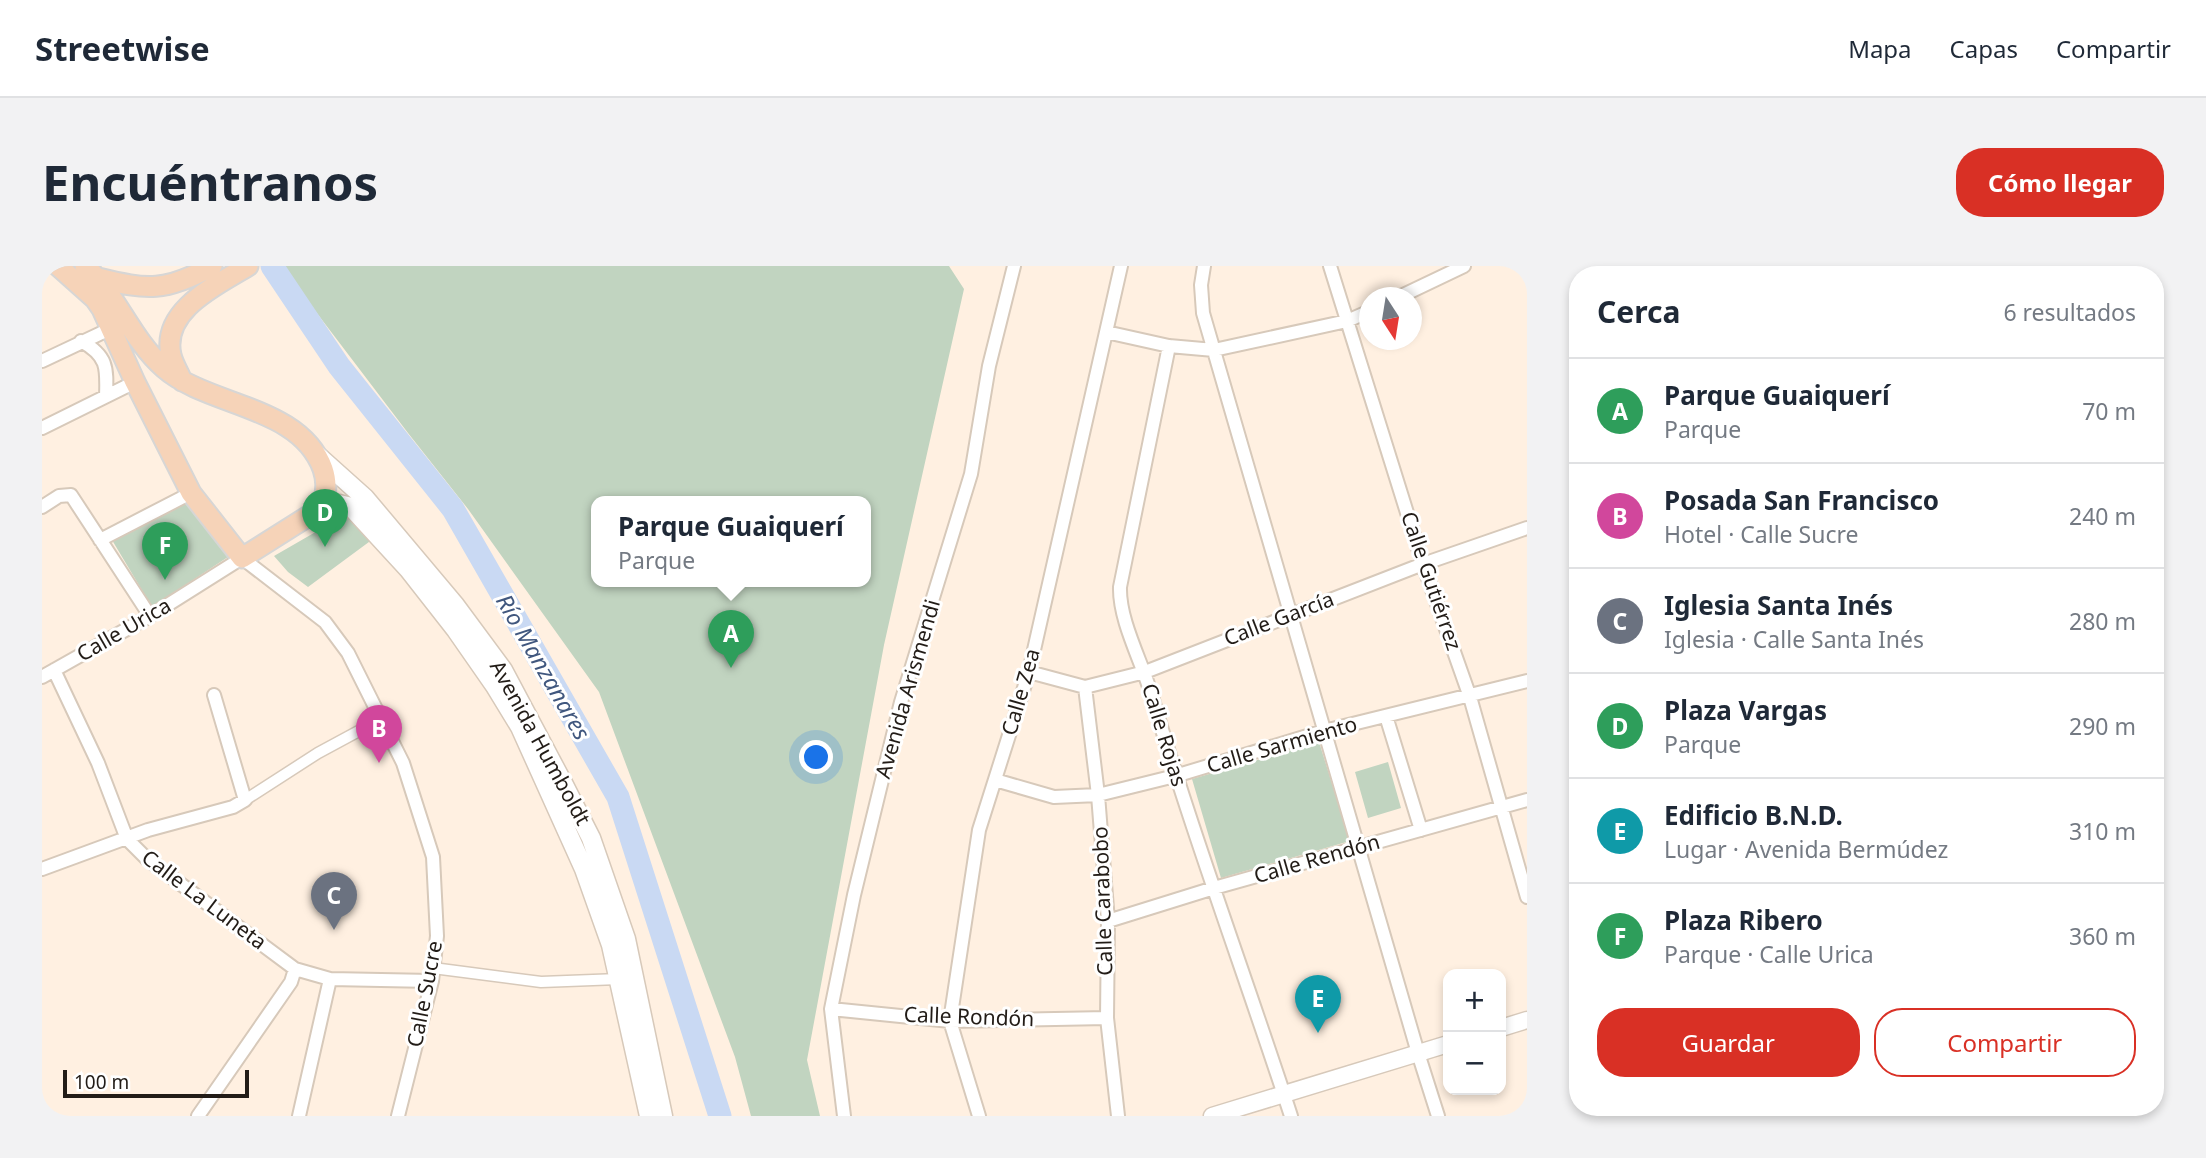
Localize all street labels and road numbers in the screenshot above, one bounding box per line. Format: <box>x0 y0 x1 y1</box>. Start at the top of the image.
street label: Calle Gutiérrez <box>1395 508 1469 654</box>
street label: Calle García <box>1220 584 1338 652</box>
street label: Calle Urica <box>71 591 176 667</box>
street label: Avenida Arismendi <box>868 596 946 781</box>
street label: Calle Zea <box>994 645 1046 738</box>
street label: Avenida Humboldt <box>484 655 598 830</box>
street label: Calle Rojas <box>1136 680 1194 790</box>
street label: Calle Sarmiento <box>1203 709 1360 779</box>
street label: Calle Carabobo <box>1085 826 1119 976</box>
street label: Calle Rendón <box>1251 827 1383 889</box>
street label: Calle La Luneta <box>136 843 273 955</box>
street label: Calle Sucre <box>400 938 448 1049</box>
street label: Calle Rondón <box>903 1000 1035 1032</box>

